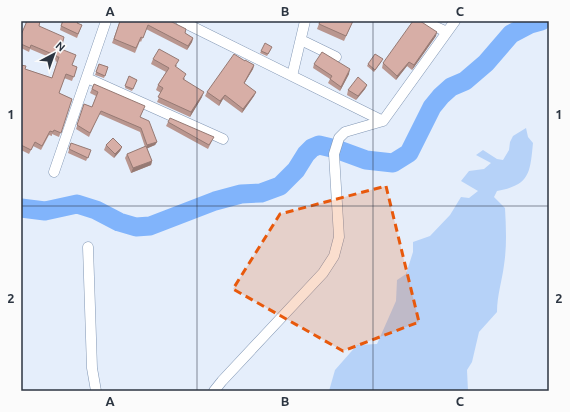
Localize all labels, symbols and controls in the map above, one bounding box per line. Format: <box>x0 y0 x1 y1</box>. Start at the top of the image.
text: A <box>105 4 115 18</box>
text: B <box>281 4 290 18</box>
text: C <box>456 4 465 18</box>
north arrow <box>34 34 74 74</box>
text: N <box>54 39 68 54</box>
text: 1 <box>7 107 15 121</box>
text: 1 <box>555 107 563 121</box>
text: 2 <box>7 291 15 305</box>
text: 2 <box>555 291 563 305</box>
text: A <box>105 394 115 408</box>
text: B <box>281 394 290 408</box>
text: C <box>456 394 465 408</box>

